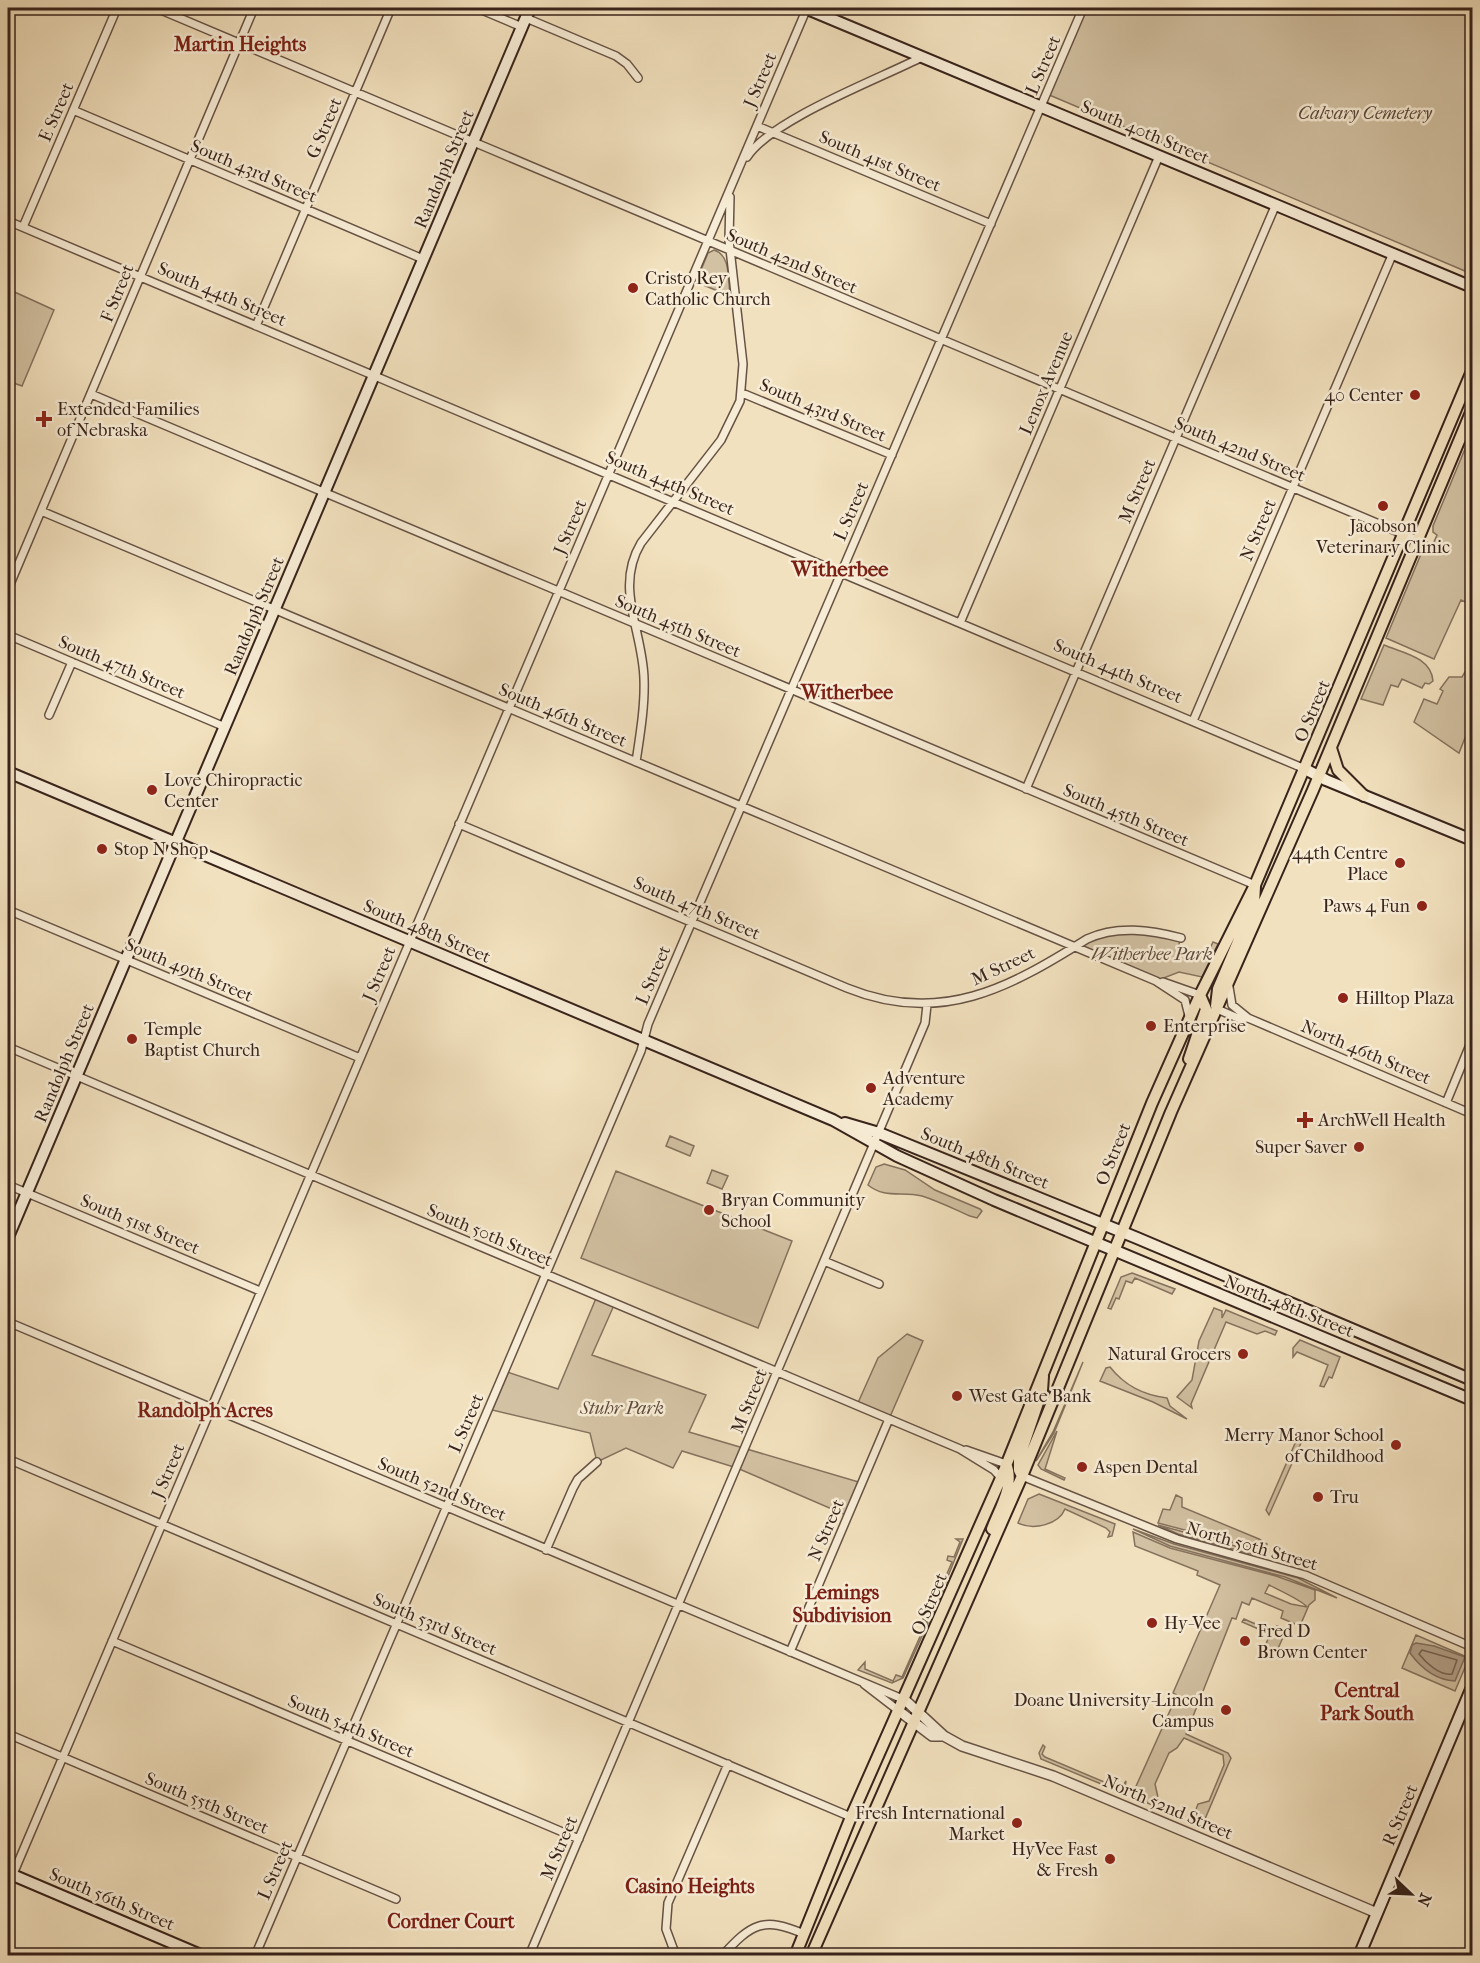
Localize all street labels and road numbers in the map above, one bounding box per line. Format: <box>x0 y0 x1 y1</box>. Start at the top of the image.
street label: L Street <box>1022 32 1065 98</box>
street label: J Street <box>739 49 782 113</box>
street label: E Street <box>35 79 79 145</box>
street label: G Street <box>302 94 347 162</box>
street label: South 40th Street <box>1078 96 1213 169</box>
street label: Randolph Street <box>410 106 479 232</box>
street label: South 41st Street <box>816 126 944 197</box>
street label: South 43rd Street <box>187 135 321 208</box>
street label: South 42nd Street <box>723 224 861 299</box>
street label: South 44th Street <box>154 258 290 331</box>
street label: F Street <box>96 260 139 325</box>
street label: Lenox Avenue <box>1015 328 1078 438</box>
street label: South 43rd Street <box>756 374 890 447</box>
street label: South 42nd Street <box>1171 412 1309 487</box>
street label: South 44th Street <box>602 447 738 520</box>
street label: M Street <box>1115 455 1161 527</box>
street label: L Street <box>830 478 873 544</box>
street label: J Street <box>549 496 592 560</box>
street label: N Street <box>1236 496 1281 564</box>
street label: Randolph Street <box>220 553 289 679</box>
street label: South 45th Street <box>612 590 744 663</box>
street label: South 47th Street <box>55 631 189 704</box>
street label: South 44th Street <box>1050 635 1186 708</box>
street label: O Street <box>1290 676 1335 746</box>
street label: South 46th Street <box>496 679 631 752</box>
street label: South 45th Street <box>1060 779 1192 852</box>
street label: South 47th Street <box>630 872 764 945</box>
street label: South 48th Street <box>360 895 494 968</box>
street label: South 49th Street <box>122 934 256 1007</box>
street label: L Street <box>632 942 675 1008</box>
street label: M Street <box>968 942 1039 990</box>
street label: J Street <box>358 943 401 1007</box>
street label: Randolph Street <box>30 1000 99 1126</box>
street label: North 46th Street <box>1298 1016 1434 1089</box>
street label: O Street <box>1091 1119 1136 1189</box>
street label: South 48th Street <box>918 1123 1052 1194</box>
street label: South 51st Street <box>77 1190 203 1259</box>
street label: South 50th Street <box>424 1200 556 1272</box>
street label: North 48th Street <box>1221 1271 1357 1342</box>
street label: M Street <box>727 1365 772 1437</box>
street label: L Street <box>445 1390 488 1456</box>
street label: J Street <box>147 1440 190 1504</box>
street label: South 52nd Street <box>374 1453 510 1526</box>
street label: N Street <box>804 1496 849 1564</box>
street label: North 50th Street <box>1184 1518 1321 1575</box>
street label: O Street <box>907 1569 952 1639</box>
street label: South 53rd Street <box>370 1589 500 1660</box>
street label: South 54th Street <box>285 1690 418 1763</box>
street label: South 55th Street <box>142 1768 272 1839</box>
street label: North 52nd Street <box>1100 1771 1236 1845</box>
street label: R Street <box>1378 1781 1423 1849</box>
street label: M Street <box>537 1812 583 1884</box>
street label: L Street <box>254 1837 297 1903</box>
street label: South 56th Street <box>46 1864 178 1936</box>

